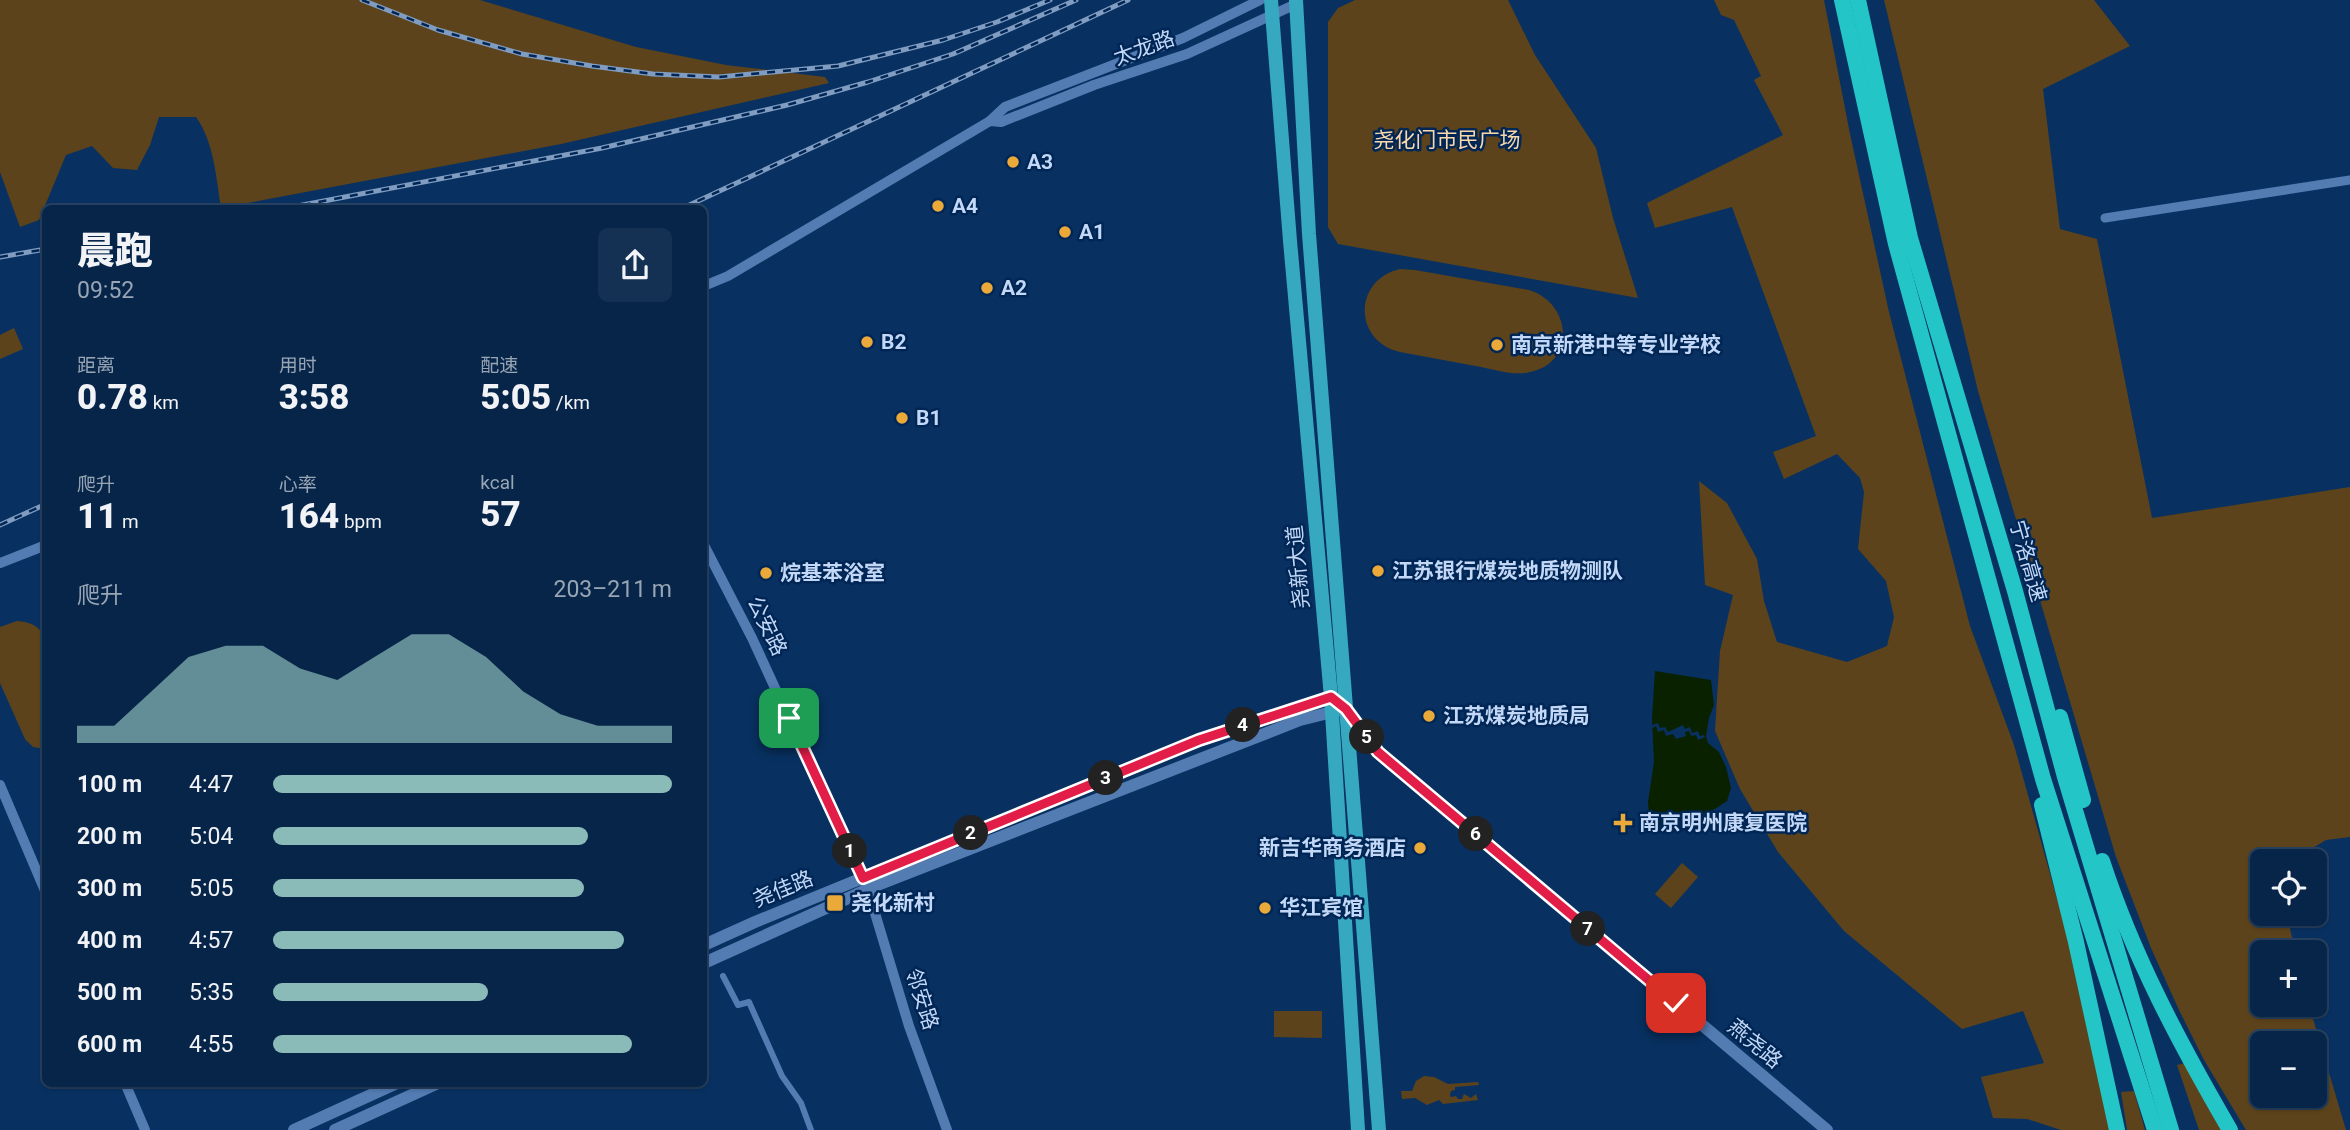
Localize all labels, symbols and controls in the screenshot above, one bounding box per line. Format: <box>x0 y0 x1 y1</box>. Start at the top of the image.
street label: 太龙路 <box>1110 26 1178 70</box>
park label: 尧化门市民广场 <box>1374 128 1521 152</box>
place label: A3 <box>1027 150 1053 174</box>
marker: A3 <box>1005 154 1021 170</box>
place label: A4 <box>952 194 978 218</box>
marker: A4 <box>930 198 946 214</box>
place label: A1 <box>1079 220 1105 244</box>
marker: A1 <box>1057 224 1073 240</box>
button: share <box>598 228 672 302</box>
text: 晨跑 <box>77 229 153 273</box>
place label: A2 <box>1001 276 1027 300</box>
text: 09:52 <box>77 277 134 304</box>
marker: A2 <box>979 280 995 296</box>
place label: B2 <box>881 330 906 354</box>
place label: 南京新港中等专业学校 <box>1511 333 1721 357</box>
marker: B2 <box>859 334 875 350</box>
marker: 南京新港中等专业学校 <box>1489 337 1505 353</box>
text: 距离 <box>77 354 115 377</box>
text: 用时 <box>279 354 317 377</box>
text: 配速 <box>480 354 518 377</box>
text: 0.78 <box>77 377 148 418</box>
text: 3:58 <box>279 377 349 418</box>
text: 5:05 <box>480 377 551 418</box>
text: km <box>148 391 179 414</box>
text: /km <box>551 391 590 414</box>
place label: B1 <box>916 406 941 430</box>
marker: B1 <box>894 410 910 426</box>
text: kcal <box>480 471 515 494</box>
text: 爬升 <box>77 473 115 496</box>
text: 心率 <box>279 473 317 496</box>
text: 57 <box>480 494 521 535</box>
text: 11 <box>77 496 117 537</box>
text: 164 <box>279 496 339 537</box>
text: m <box>117 510 139 533</box>
text: bpm <box>339 510 382 533</box>
street label: 宁洛高速 <box>2005 517 2051 605</box>
street label: 尧新大道 <box>1282 524 1314 610</box>
place label: 江苏银行煤炭地质物测队 <box>1392 559 1623 583</box>
place label: 烷基苯浴室 <box>780 561 885 585</box>
marker: 江苏银行煤炭地质物测队 <box>1370 563 1386 579</box>
marker: 烷基苯浴室 <box>758 565 774 581</box>
text: 203–211 m <box>553 576 672 603</box>
text: 爬升 <box>77 582 123 609</box>
street label: 公安路 <box>742 592 792 660</box>
pin <box>759 688 819 748</box>
icon: arrive <box>770 699 808 737</box>
place label: 江苏煤炭地质局 <box>1443 704 1590 728</box>
pin: 4 <box>1226 708 1260 742</box>
marker: 江苏煤炭地质局 <box>1421 708 1437 724</box>
text: 4 <box>1237 713 1248 736</box>
pin: 5 <box>1350 720 1384 754</box>
text: 5 <box>1361 725 1372 748</box>
pin: 3 <box>1088 760 1124 796</box>
text: 3 <box>1100 766 1111 789</box>
text: 100 m <box>77 771 142 798</box>
text: 4:47 <box>189 771 233 798</box>
place label: 南京明州康复医院 <box>1639 811 1807 835</box>
marker: 南京明州康复医院 <box>1613 813 1633 833</box>
pin: 2 <box>954 816 988 850</box>
pin: 6 <box>1458 816 1494 852</box>
text: 2 <box>965 821 976 844</box>
text: 6 <box>1470 822 1481 845</box>
text: 200 m <box>77 823 142 850</box>
text: 5:04 <box>189 823 233 850</box>
pin: 1 <box>832 834 868 868</box>
place label: 新吉华商务酒店 <box>1259 836 1406 860</box>
text: 1 <box>844 839 855 862</box>
marker: 新吉华商务酒店 <box>1412 840 1428 856</box>
map controls <box>2250 849 2327 1108</box>
button: locate <box>2250 849 2327 926</box>
street label: 尧佳路 <box>749 866 817 912</box>
text: 300 m <box>77 875 142 902</box>
text: 5:05 <box>189 875 233 902</box>
place label: 尧化新村 <box>851 891 935 915</box>
marker: 尧化新村 <box>825 893 845 913</box>
place label: 华江宾馆 <box>1279 896 1363 920</box>
marker: 华江宾馆 <box>1257 900 1273 916</box>
pin: 7 <box>1570 912 1606 946</box>
text: 7 <box>1582 917 1593 940</box>
text: 400 m <box>77 927 142 954</box>
text: 4:57 <box>189 927 233 954</box>
button: + <box>2250 940 2327 1017</box>
street label: 邻安路 <box>901 965 943 1033</box>
pin <box>1646 973 1706 1033</box>
text: 500 m <box>77 979 142 1006</box>
text: 5:35 <box>189 979 233 1006</box>
icon: check <box>1657 984 1695 1022</box>
street label: 燕尧路 <box>1723 1015 1787 1073</box>
text: 600 m <box>77 1031 142 1058</box>
text: 4:55 <box>189 1031 233 1058</box>
button: − <box>2250 1031 2327 1108</box>

